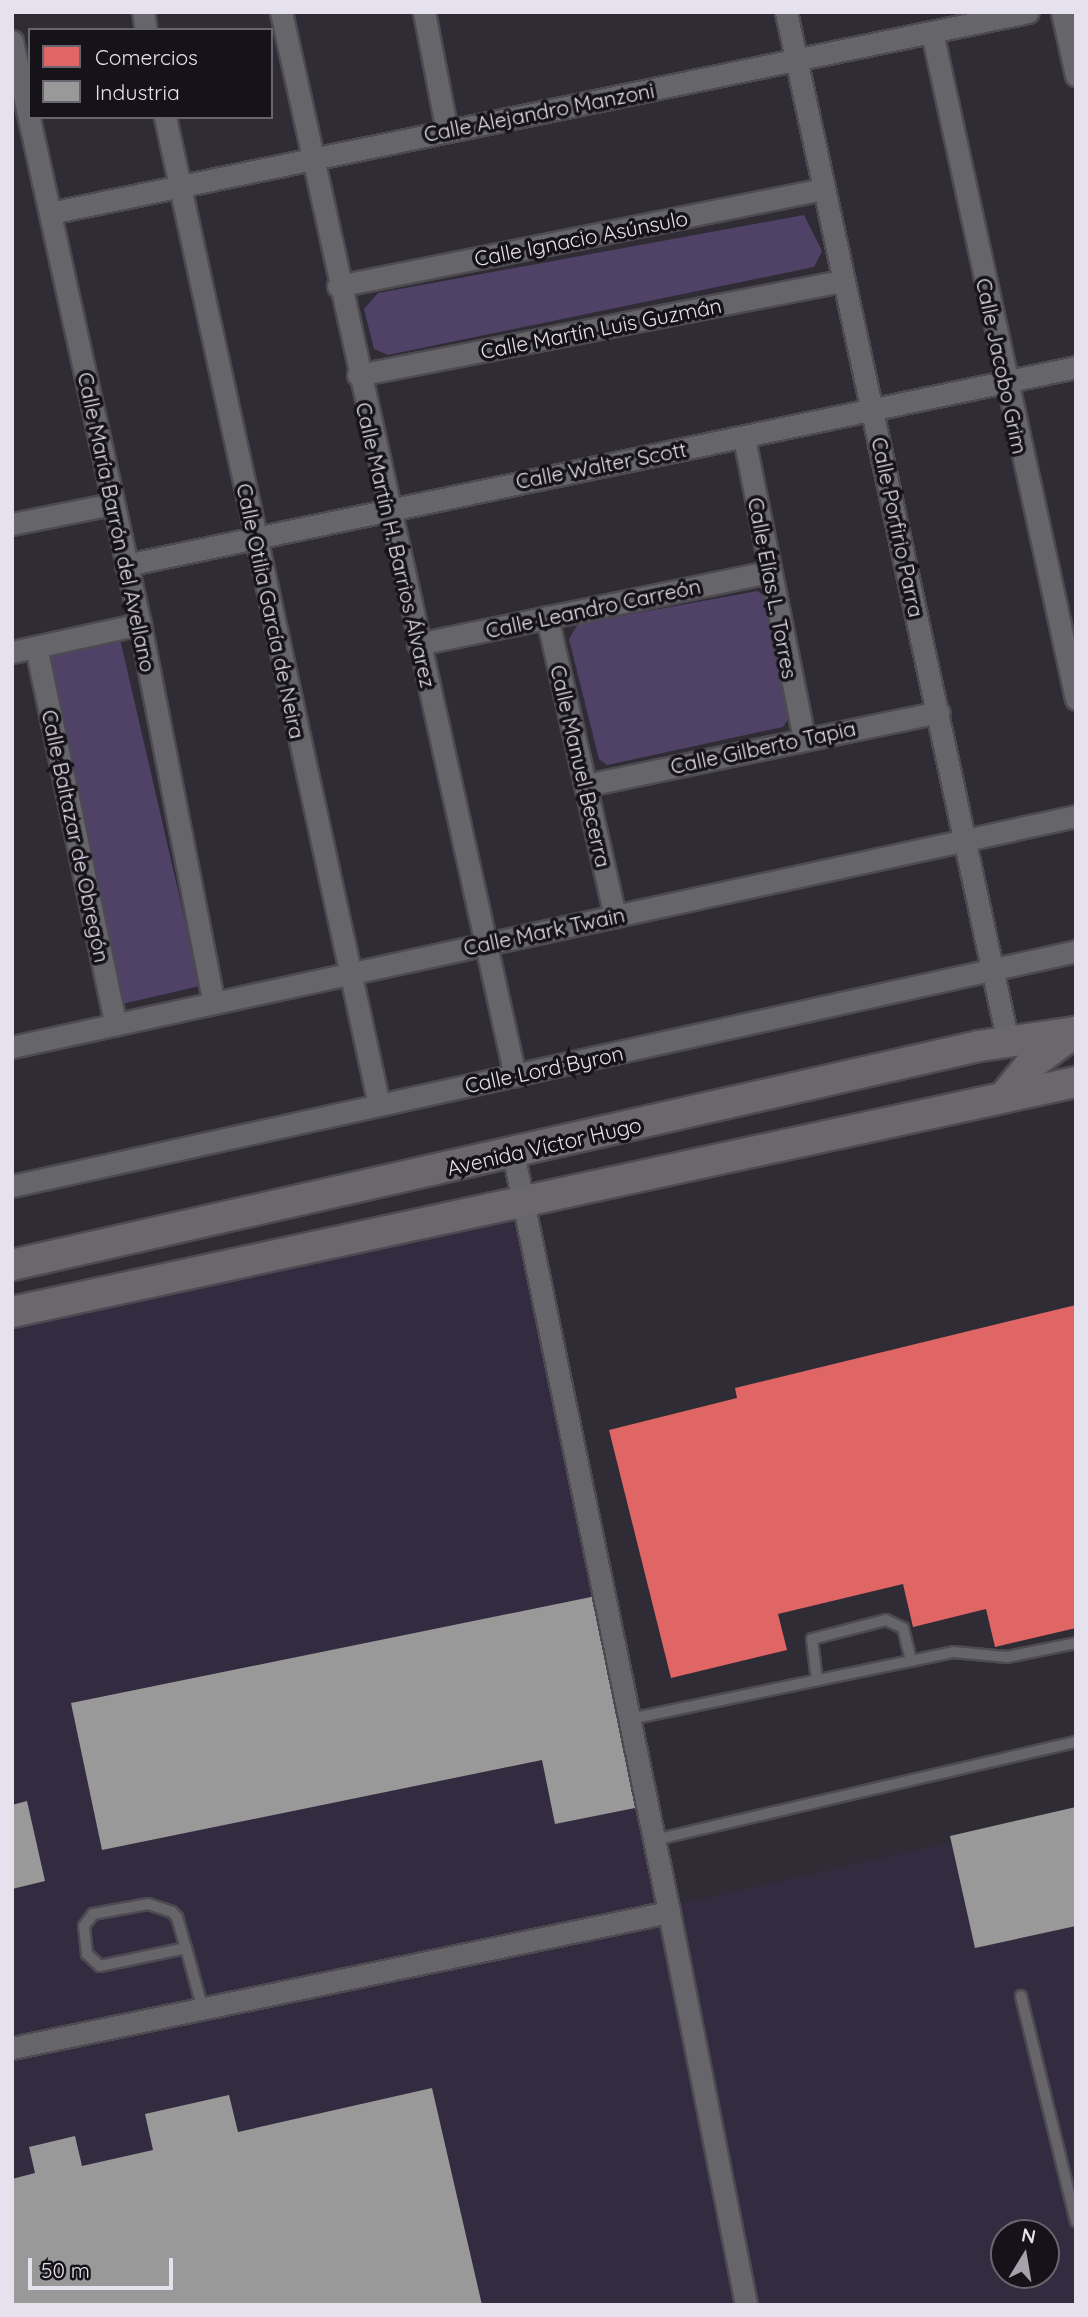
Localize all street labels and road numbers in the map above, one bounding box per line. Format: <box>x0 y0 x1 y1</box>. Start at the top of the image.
street label: Calle Alejandro Manzoni <box>422 77 656 147</box>
street label: Calle Ignacio Asúnsulo <box>472 205 690 271</box>
street label: Calle Jacobo Grim <box>971 276 1033 456</box>
street label: Calle Martín Luis Guzmán <box>478 292 724 364</box>
street label: Calle María Barrón del Avellano <box>73 370 161 674</box>
street label: Calle Martín H. Barrios Álvarez <box>351 400 441 690</box>
street label: Calle Porfirio Parra <box>867 435 929 619</box>
street label: Calle Walter Scott <box>514 436 688 494</box>
street label: Calle Otilia García de Neira <box>232 481 310 741</box>
street label: Calle Elías L. Torres <box>743 495 803 681</box>
street label: Calle Leandro Carreón <box>483 573 703 643</box>
street label: Calle Manuel Becerra <box>545 662 617 870</box>
street label: Calle Baltazar de Obregón <box>37 707 115 965</box>
street label: Calle Gilberto Tapia <box>668 715 858 779</box>
street label: Calle Mark Twain <box>461 902 627 960</box>
street label: Calle Lord Byron <box>462 1040 626 1098</box>
street label: Avenida Víctor Hugo <box>444 1111 644 1181</box>

